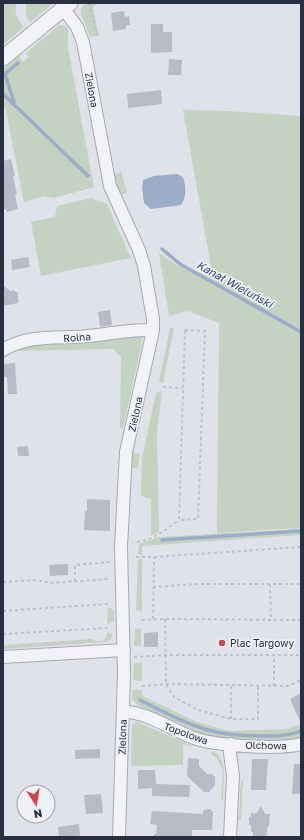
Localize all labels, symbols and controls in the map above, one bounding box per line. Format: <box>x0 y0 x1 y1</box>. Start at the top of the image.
street label: Zielona <box>83 72 101 108</box>
water label: Kanał Wieluński <box>195 258 277 311</box>
street label: Rolna <box>63 330 91 344</box>
street label: Zielona <box>125 395 145 433</box>
place label: Plac Targowy <box>230 637 294 649</box>
marker: Plac Targowy <box>217 638 227 648</box>
street label: Zielona <box>115 719 129 755</box>
street label: Topolowa <box>162 719 210 747</box>
street label: Olchowa <box>245 739 287 751</box>
north arrow <box>16 784 56 824</box>
text: N <box>33 807 44 821</box>

